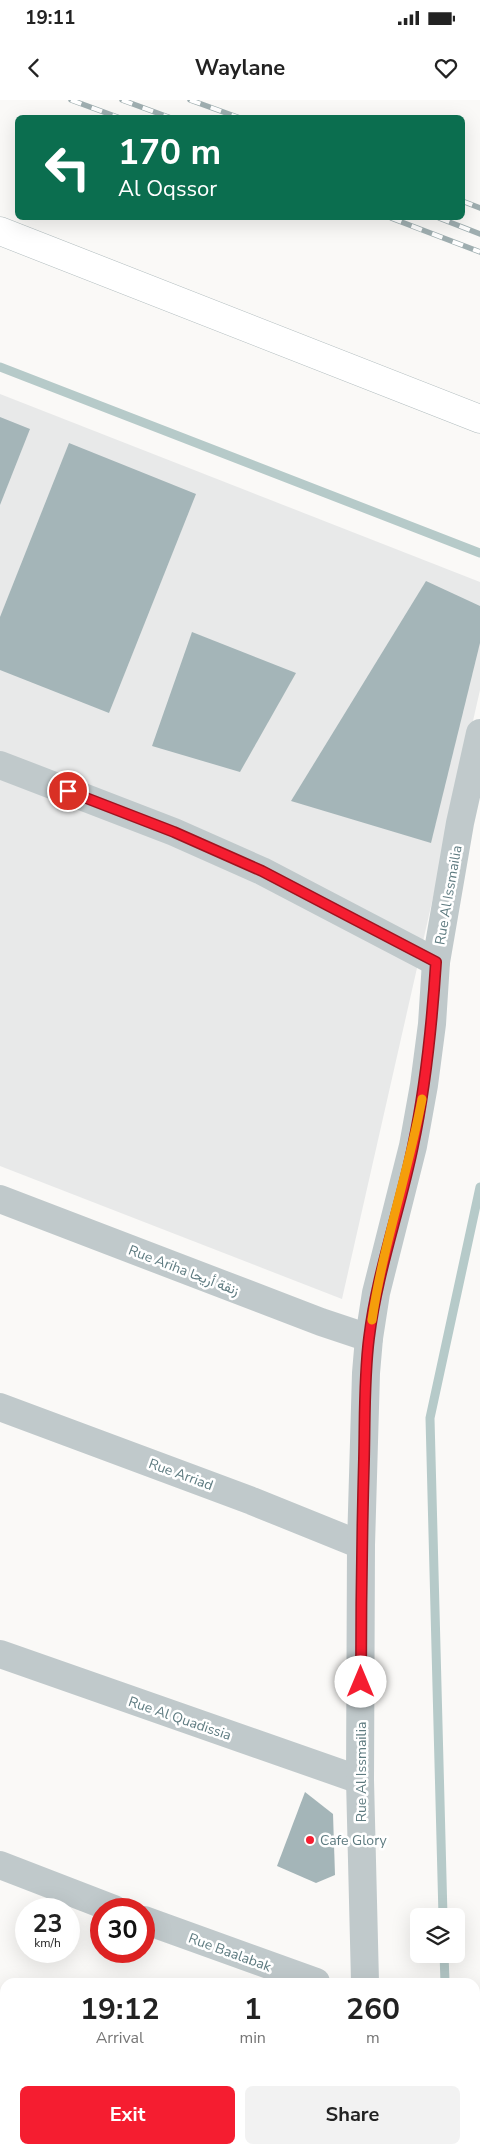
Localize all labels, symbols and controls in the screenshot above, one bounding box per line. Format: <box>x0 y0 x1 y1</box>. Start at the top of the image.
text: 19:11 <box>25 5 75 31</box>
text: Waylane <box>195 53 285 83</box>
icon: back <box>20 54 48 82</box>
icon: heart <box>432 54 460 82</box>
text: 170 m <box>118 129 221 176</box>
icon: left <box>35 135 100 200</box>
text: Al Oqssor <box>118 174 217 204</box>
pin <box>47 770 89 812</box>
icon: arrive <box>54 777 82 805</box>
street label: Rue Al Issmailia <box>430 844 467 946</box>
street label: Rue Ariha زنقة أريحا <box>126 1241 242 1300</box>
street label: Rue Arriad <box>146 1454 216 1495</box>
position arrow <box>334 1655 386 1707</box>
street label: Rue Al Quadissia <box>126 1692 234 1745</box>
street label: Rue Al Issmailia <box>352 1722 371 1822</box>
place label: Cafe Glory <box>320 1831 388 1850</box>
marker: Cafe Glory <box>304 1834 316 1846</box>
speed limit sign: 30 <box>90 1898 155 1963</box>
text: 23 <box>32 1907 63 1941</box>
map controls <box>410 1908 465 1963</box>
button: layers <box>410 1908 465 1963</box>
street label: Rue Baalabak <box>186 1929 275 1977</box>
text: km/h <box>34 1935 61 1951</box>
text: 19:12 <box>80 1989 159 2030</box>
text: 1 <box>244 1989 262 2030</box>
text: 260 <box>346 1989 400 2030</box>
text: Arrival <box>96 2027 144 2049</box>
text: min <box>239 2027 266 2049</box>
text: m <box>366 2027 380 2049</box>
button: Exit <box>20 2086 235 2144</box>
button: Share <box>245 2086 460 2144</box>

